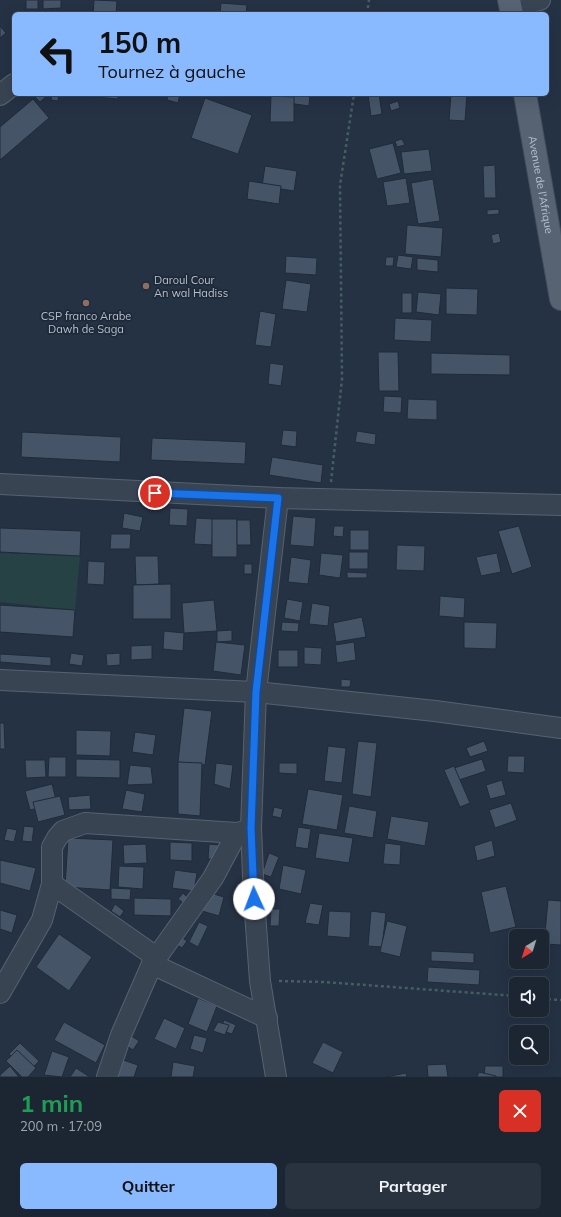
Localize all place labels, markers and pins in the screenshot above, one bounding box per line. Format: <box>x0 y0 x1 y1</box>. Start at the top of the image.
place label: Daroul Cour An wal Hadiss <box>154 273 228 300</box>
marker: Daroul Cour An wal Hadiss <box>141 281 151 291</box>
marker: CSP franco Arabe Dawh de Saga <box>81 298 91 308</box>
place label: CSP franco Arabe Dawh de Saga <box>41 309 131 336</box>
pin <box>138 476 172 510</box>

